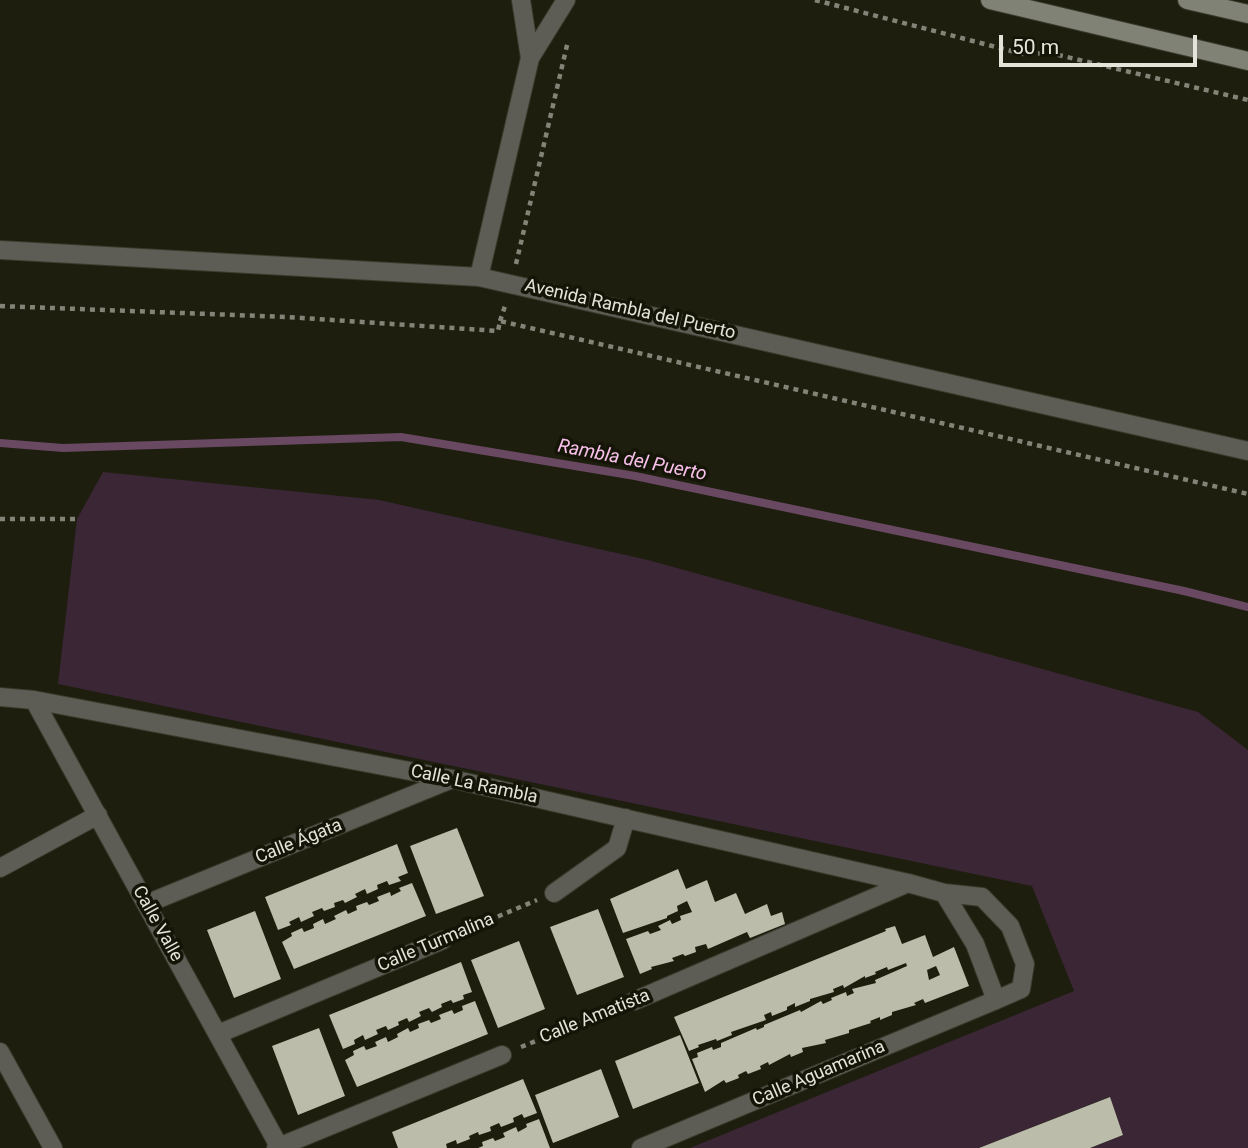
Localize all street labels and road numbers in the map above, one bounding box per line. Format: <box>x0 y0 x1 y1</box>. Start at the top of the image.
street label: Avenida Rambla del Puerto <box>523 275 737 345</box>
street label: Calle La Rambla <box>409 761 539 809</box>
street label: Calle Ágata <box>252 815 346 869</box>
street label: Calle Valle <box>127 882 187 966</box>
street label: Calle Turmalina <box>375 909 497 977</box>
street label: Calle Amatista <box>537 985 653 1049</box>
street label: Calle Aguamarina <box>750 1036 888 1112</box>

